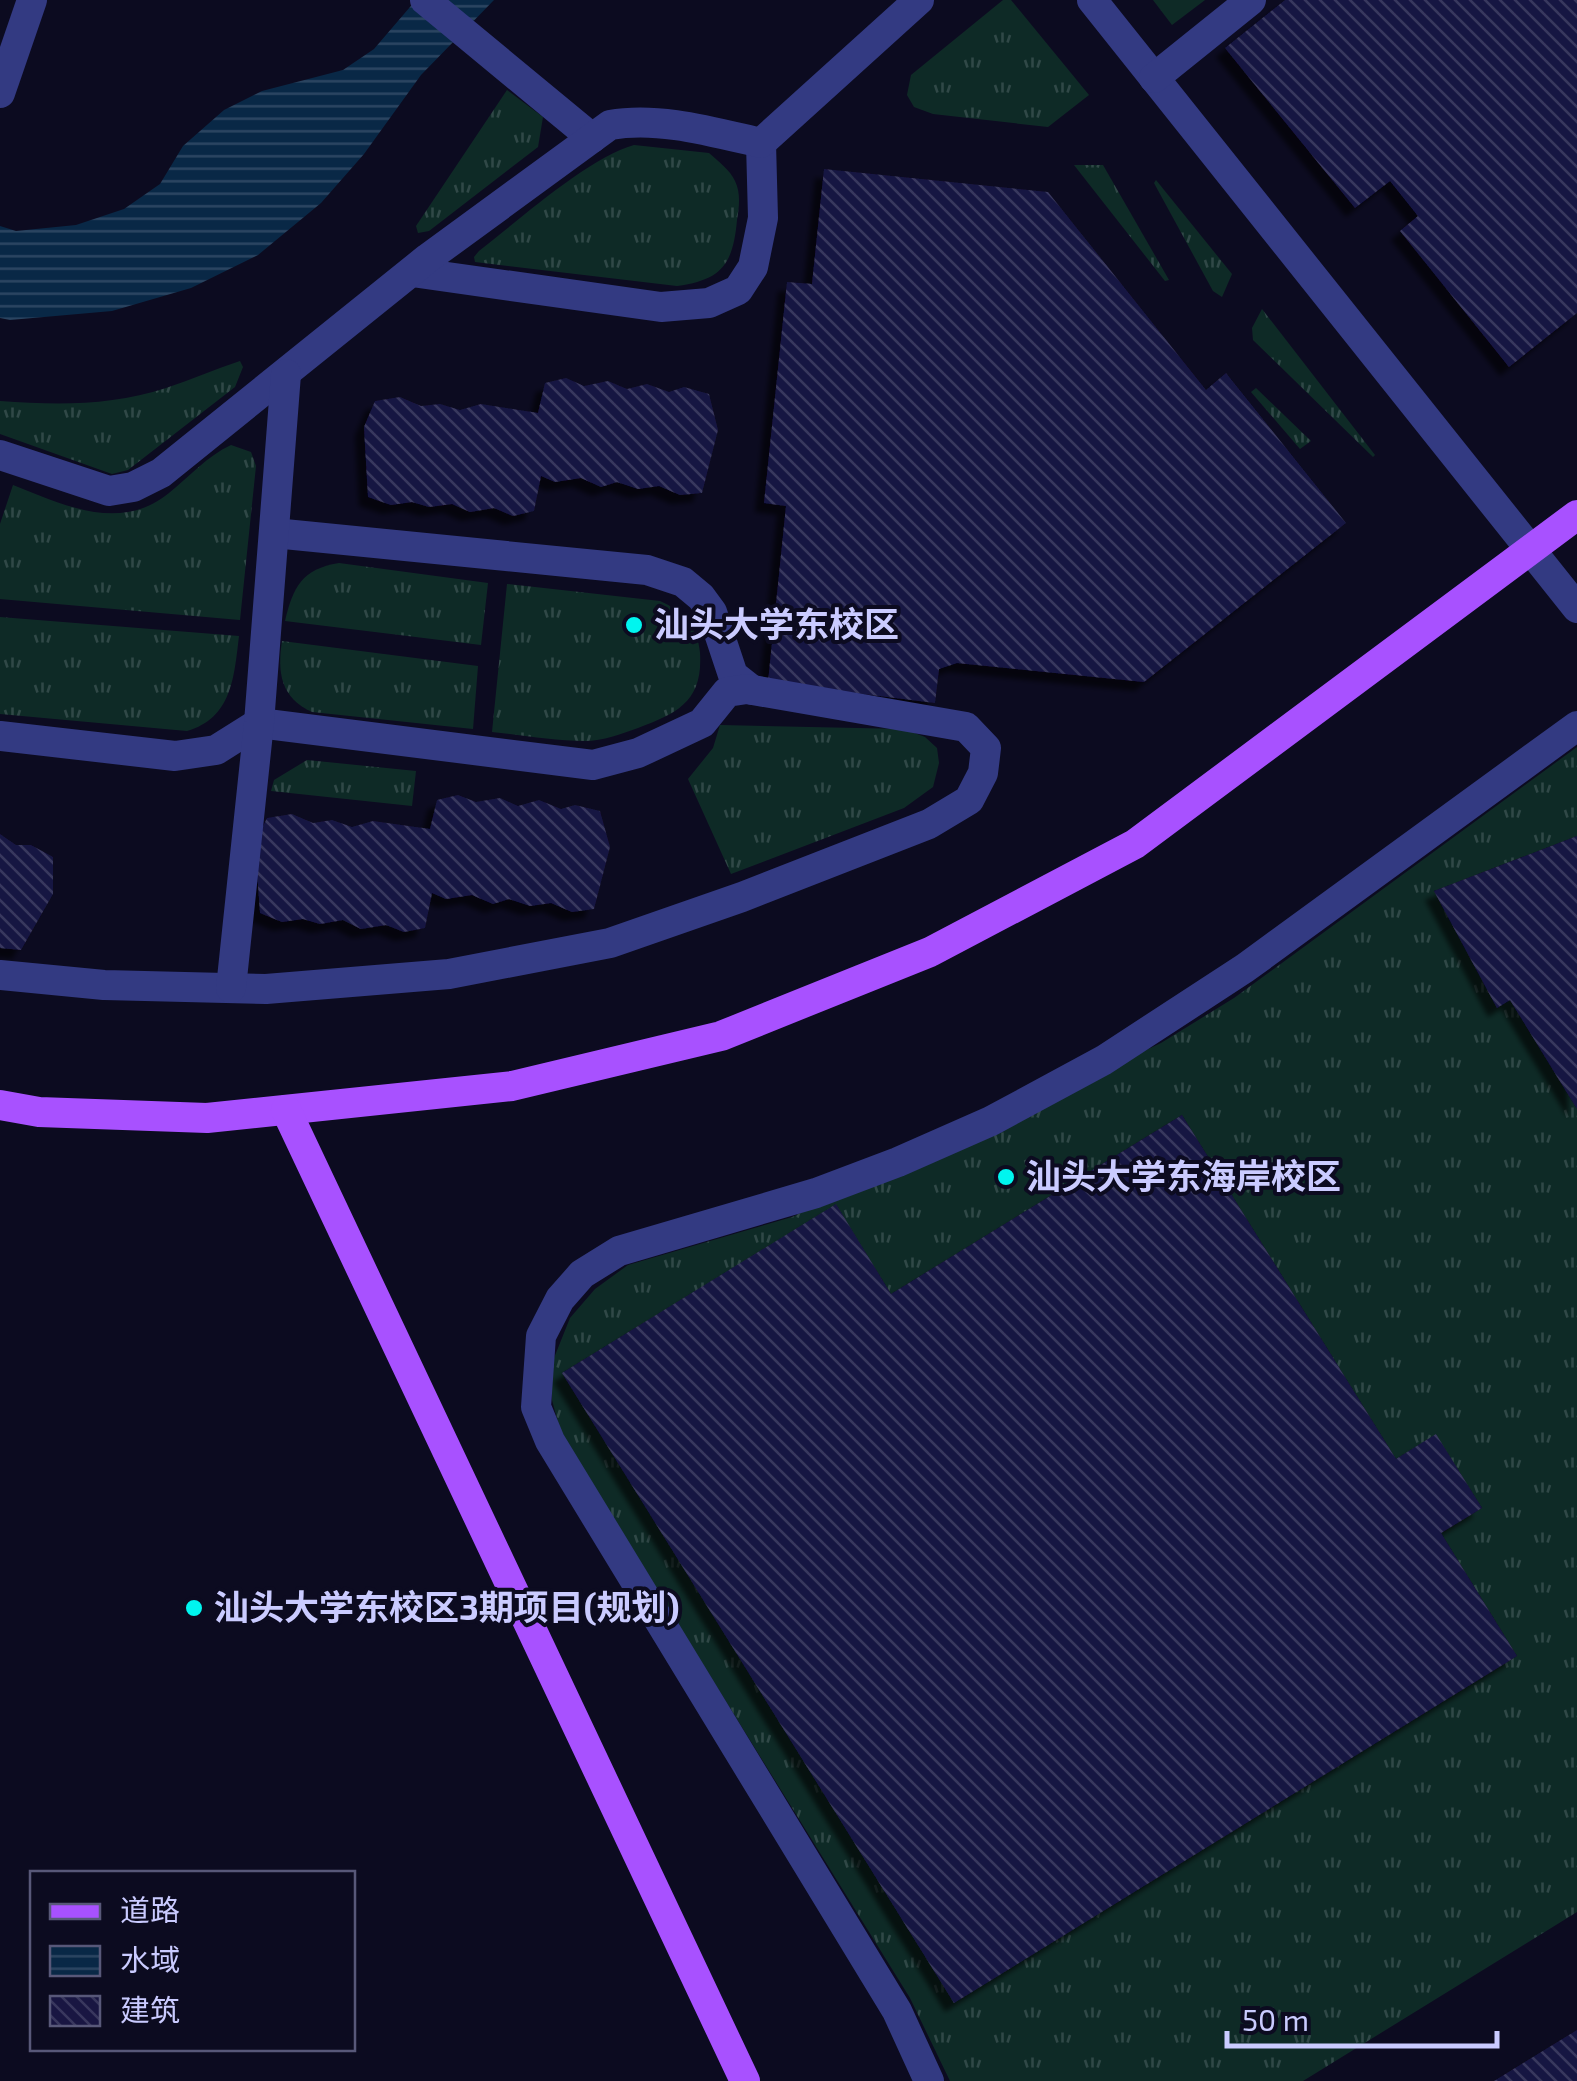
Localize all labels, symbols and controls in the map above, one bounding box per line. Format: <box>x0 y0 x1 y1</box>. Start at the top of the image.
place label: 汕头大学东校区 <box>654 602 899 644</box>
marker: 汕头大学东校区 <box>623 614 645 636</box>
place label: 汕头大学东海岸校区 <box>1026 1154 1341 1196</box>
marker: 汕头大学东海岸校区 <box>995 1166 1017 1188</box>
place label: 汕头大学东校区3期项目(规划) <box>214 1585 679 1627</box>
marker: 汕头大学东校区3期项目(规划) <box>183 1597 205 1619</box>
legend <box>30 1871 355 2051</box>
text: 道路 <box>120 1891 180 1927</box>
text: 水域 <box>120 1941 180 1977</box>
scale bar <box>1227 1986 1497 2048</box>
text: 建筑 <box>120 1991 180 2027</box>
text: 50 m <box>1242 2001 1309 2037</box>

